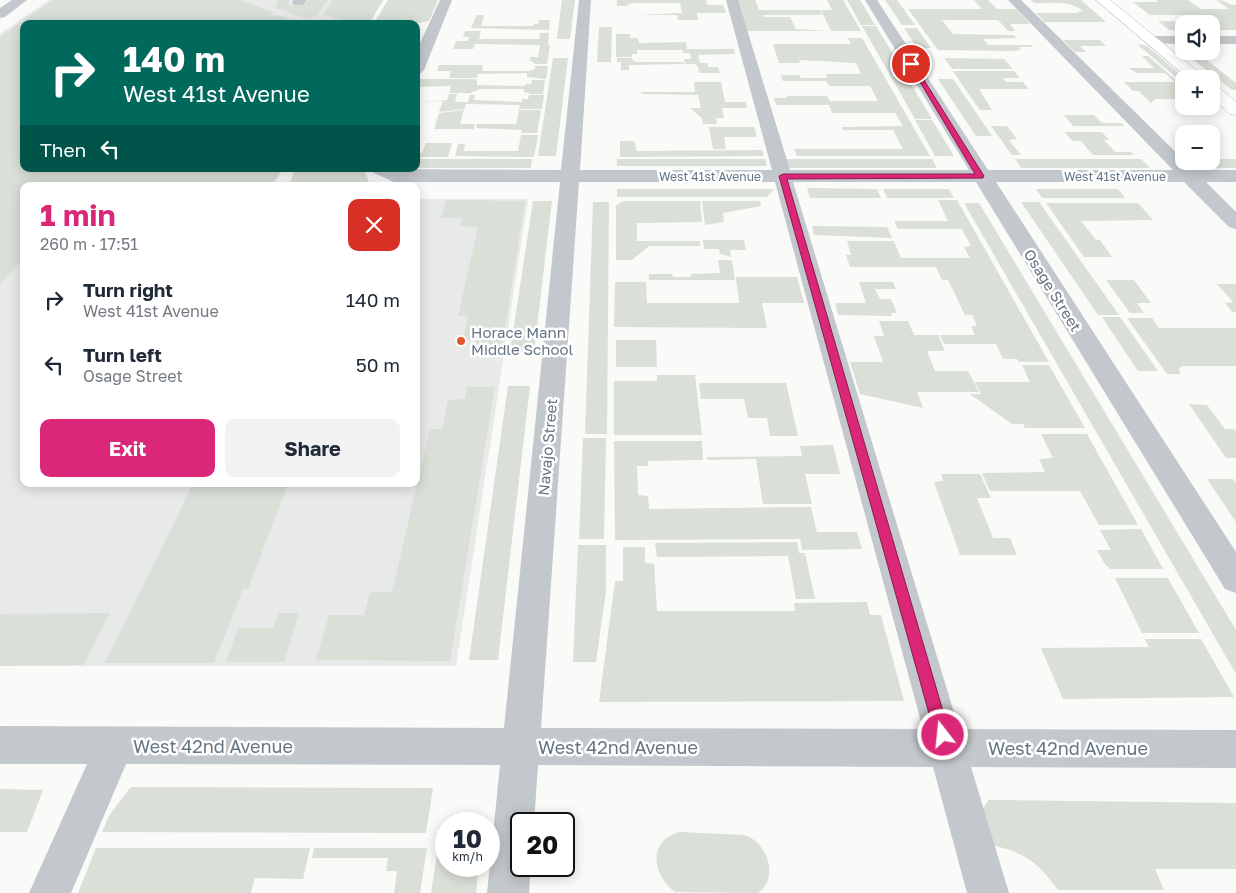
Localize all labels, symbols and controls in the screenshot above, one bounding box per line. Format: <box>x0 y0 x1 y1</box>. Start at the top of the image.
map controls <box>1175 15 1220 170</box>
button: sound <box>1175 15 1220 60</box>
text: 140 m <box>123 38 225 80</box>
icon: right <box>40 40 105 105</box>
pin <box>890 43 932 85</box>
icon: arrive <box>897 50 925 78</box>
button: + <box>1175 70 1220 115</box>
text: West 41st Avenue <box>123 80 310 107</box>
button: − <box>1175 125 1220 170</box>
icon: left <box>96 135 124 163</box>
text: Then <box>40 138 86 161</box>
street label: West 41st Avenue <box>659 169 761 184</box>
street label: West 41st Avenue <box>1064 169 1166 184</box>
text: 1 min <box>40 197 116 233</box>
button: close <box>348 199 400 251</box>
text: 260 m · 17:51 <box>40 234 138 254</box>
street label: Osage Street <box>1021 246 1085 334</box>
text: Turn right <box>83 278 173 301</box>
icon: right <box>40 286 68 314</box>
text: 140 m <box>346 288 400 311</box>
text: West 41st Avenue <box>83 301 219 321</box>
place label: Horace Mann Middle School <box>471 323 573 358</box>
marker: Horace Mann Middle School <box>455 335 467 347</box>
text: Turn left <box>83 343 162 366</box>
icon: left <box>40 351 68 379</box>
text: 50 m <box>356 353 400 376</box>
text: Osage Street <box>83 366 183 386</box>
street label: Navajo Street <box>534 398 560 496</box>
button: Exit <box>40 419 215 477</box>
button: Share <box>225 419 400 477</box>
position arrow <box>916 708 968 760</box>
street label: West 42nd Avenue <box>133 735 293 757</box>
street label: West 42nd Avenue <box>538 736 698 758</box>
street label: West 42nd Avenue <box>988 737 1148 759</box>
speed limit sign: 20 <box>510 812 575 877</box>
text: 10 <box>453 823 482 854</box>
text: km/h <box>452 849 483 864</box>

